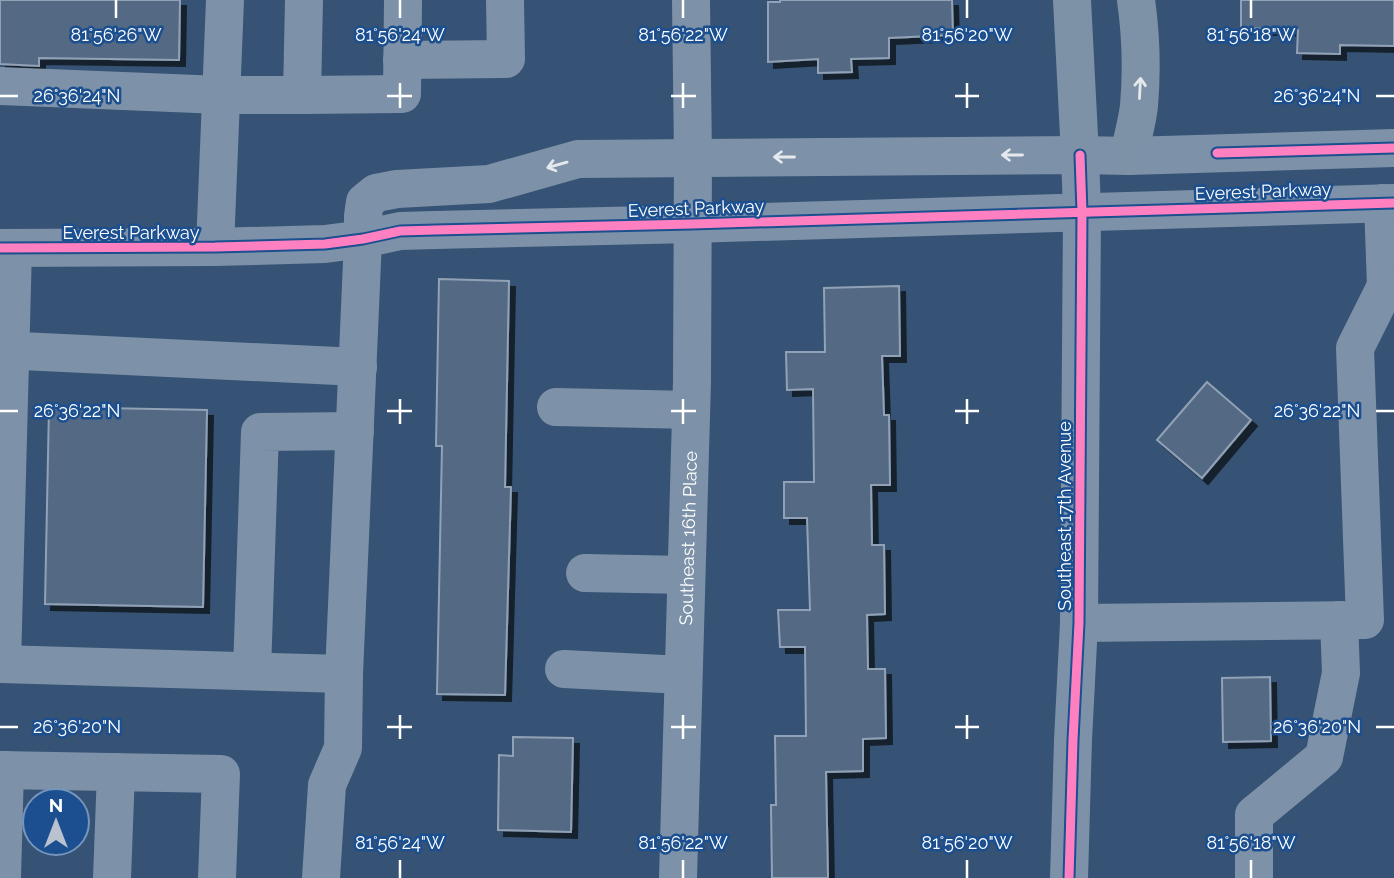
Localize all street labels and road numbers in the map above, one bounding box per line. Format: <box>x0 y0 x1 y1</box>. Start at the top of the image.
street label: Everest Parkway <box>1194 178 1332 204</box>
street label: Everest Parkway <box>627 195 765 221</box>
street label: Everest Parkway <box>63 222 200 243</box>
street label: Southeast 17th Avenue <box>1054 421 1075 611</box>
street label: Southeast 16th Place <box>675 450 701 626</box>

